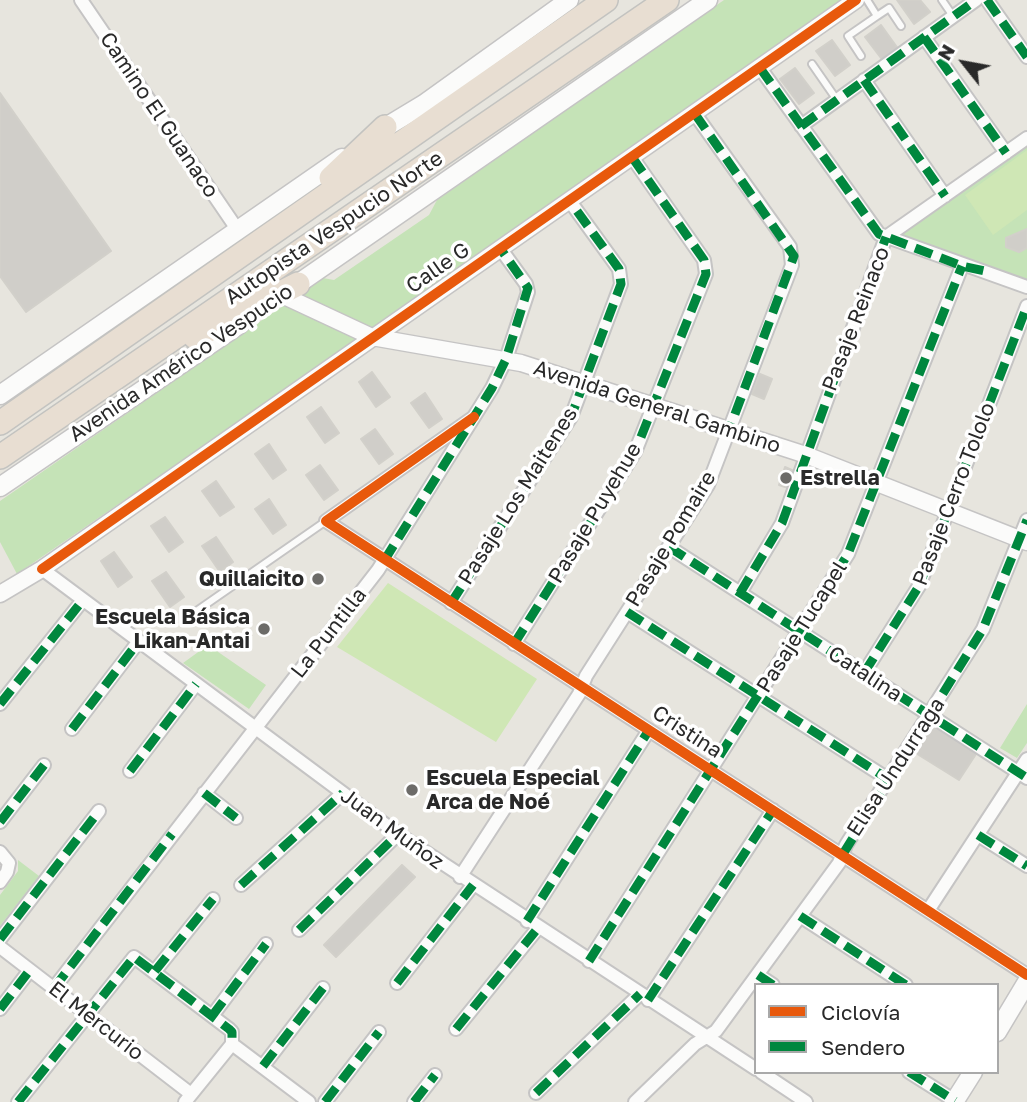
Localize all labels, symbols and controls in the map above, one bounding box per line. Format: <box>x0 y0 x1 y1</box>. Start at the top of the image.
street label: Camino El Guanaco <box>94 27 224 203</box>
north arrow <box>929 28 999 98</box>
text: N <box>932 40 959 64</box>
street label: Autopista Vespucio Norte <box>220 146 448 310</box>
street label: Calle G <box>401 237 475 299</box>
street label: Pasaje Reinaco <box>817 243 895 395</box>
street label: Avenida Américo Vespucio <box>64 279 298 447</box>
street label: Avenida General Gambino <box>530 355 784 459</box>
street label: Pasaje Cerro Tololo <box>907 399 1001 589</box>
street label: Pasaje Los Maitenes <box>453 403 583 589</box>
street label: Pasaje Puyehue <box>543 438 647 588</box>
place label: Estrella <box>800 465 880 491</box>
street label: Pasaje Pomaire <box>621 467 721 611</box>
marker: Estrella <box>778 470 794 486</box>
street label: Pasaje Tucapel <box>751 557 853 697</box>
place label: Quillaicito <box>199 566 304 592</box>
marker: Quillaicito <box>310 571 326 587</box>
street label: La Puntilla <box>286 583 372 683</box>
place label: Escuela Básica Likan-Antai <box>95 604 250 654</box>
marker: Escuela Básica Likan-Antai <box>256 621 272 637</box>
street label: Catalina <box>823 641 907 707</box>
street label: Elisa Undurraga <box>842 693 950 841</box>
street label: Cristina <box>647 700 727 764</box>
place label: Escuela Especial Arca de Noé <box>426 765 600 815</box>
marker: Escuela Especial Arca de Noé <box>404 782 420 798</box>
street label: Juan Muñoz <box>335 783 449 875</box>
street label: El Mercurio <box>43 976 149 1066</box>
legend <box>754 983 999 1074</box>
text: Ciclovía <box>821 999 900 1025</box>
text: Sendero <box>821 1034 905 1060</box>

